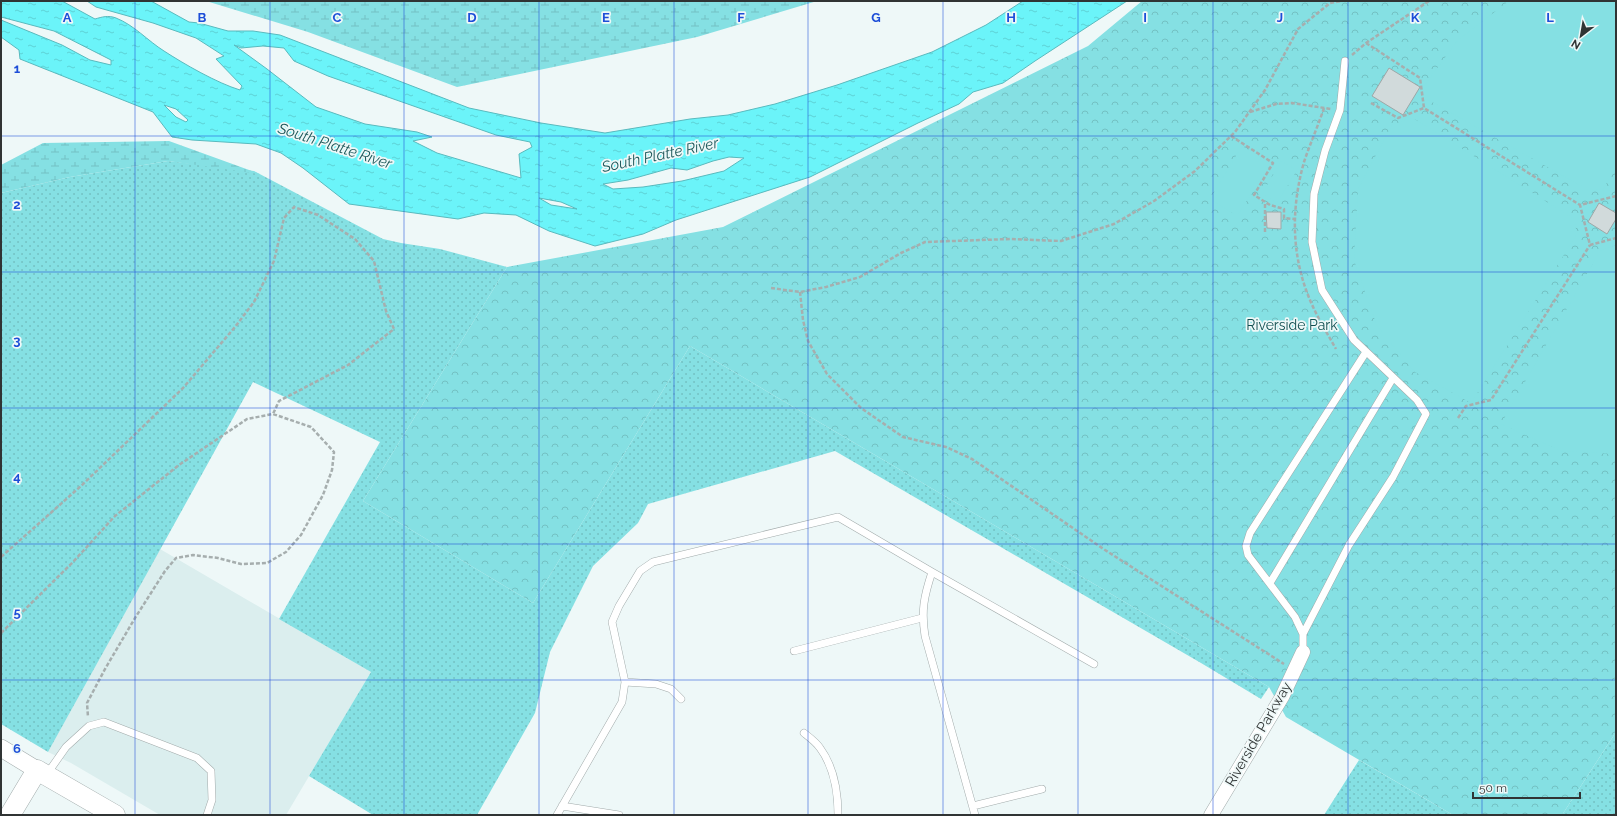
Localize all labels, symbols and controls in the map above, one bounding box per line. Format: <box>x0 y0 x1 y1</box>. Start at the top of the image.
text: A <box>63 10 72 25</box>
text: B <box>198 10 207 25</box>
text: C <box>333 10 342 25</box>
text: D <box>467 10 477 25</box>
text: E <box>602 10 610 25</box>
text: F <box>737 10 745 25</box>
text: G <box>871 10 881 25</box>
text: H <box>1006 10 1016 25</box>
text: I <box>1143 10 1147 25</box>
text: J <box>1277 10 1283 25</box>
text: K <box>1411 10 1420 25</box>
text: L <box>1546 10 1554 25</box>
north arrow <box>1561 16 1601 56</box>
text: N <box>1569 36 1583 52</box>
text: 1 <box>14 61 21 76</box>
water label: South Platte River <box>275 119 395 173</box>
water label: South Platte River <box>599 134 721 176</box>
text: 2 <box>13 197 21 212</box>
park label: Riverside Park <box>1246 317 1338 333</box>
text: 3 <box>13 333 21 348</box>
text: 4 <box>13 469 21 484</box>
text: 5 <box>13 605 21 620</box>
street label: Riverside Parkway <box>1222 679 1295 789</box>
text: 6 <box>13 741 21 756</box>
scale bar <box>1473 774 1580 800</box>
text: 50 m <box>1479 781 1507 795</box>

